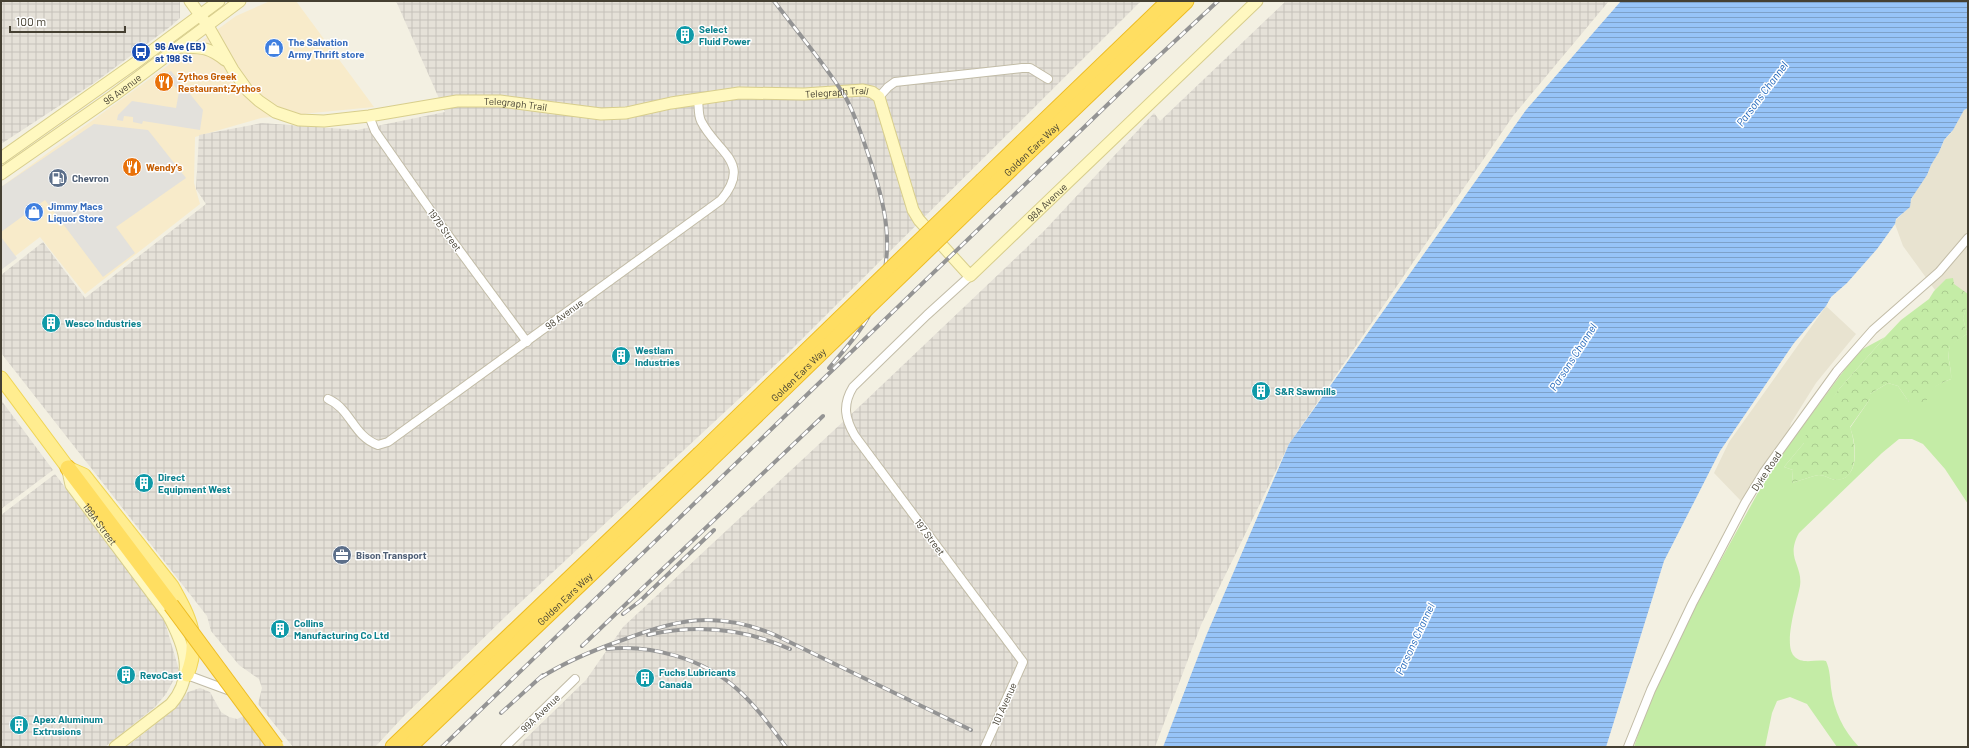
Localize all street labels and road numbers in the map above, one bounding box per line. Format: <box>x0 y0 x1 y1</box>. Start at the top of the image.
street label: 96 Avenue <box>101 71 144 107</box>
street label: Telegraph Trail <box>805 84 870 100</box>
street label: Telegraph Trail <box>484 95 548 113</box>
street label: Golden Ears Way <box>1001 120 1062 178</box>
street label: 98A Avenue <box>1025 181 1069 224</box>
street label: 197B Street <box>426 207 464 254</box>
street label: 98 Avenue <box>543 296 585 332</box>
street label: Golden Ears Way <box>768 345 828 404</box>
street label: Dyke Road <box>1748 449 1784 493</box>
street label: 199A Street <box>81 501 120 548</box>
street label: 197 Street <box>912 516 948 558</box>
street label: Golden Ears Way <box>535 569 595 628</box>
street label: 101 Avenue <box>989 680 1019 728</box>
street label: 99A Avenue <box>518 691 562 735</box>

